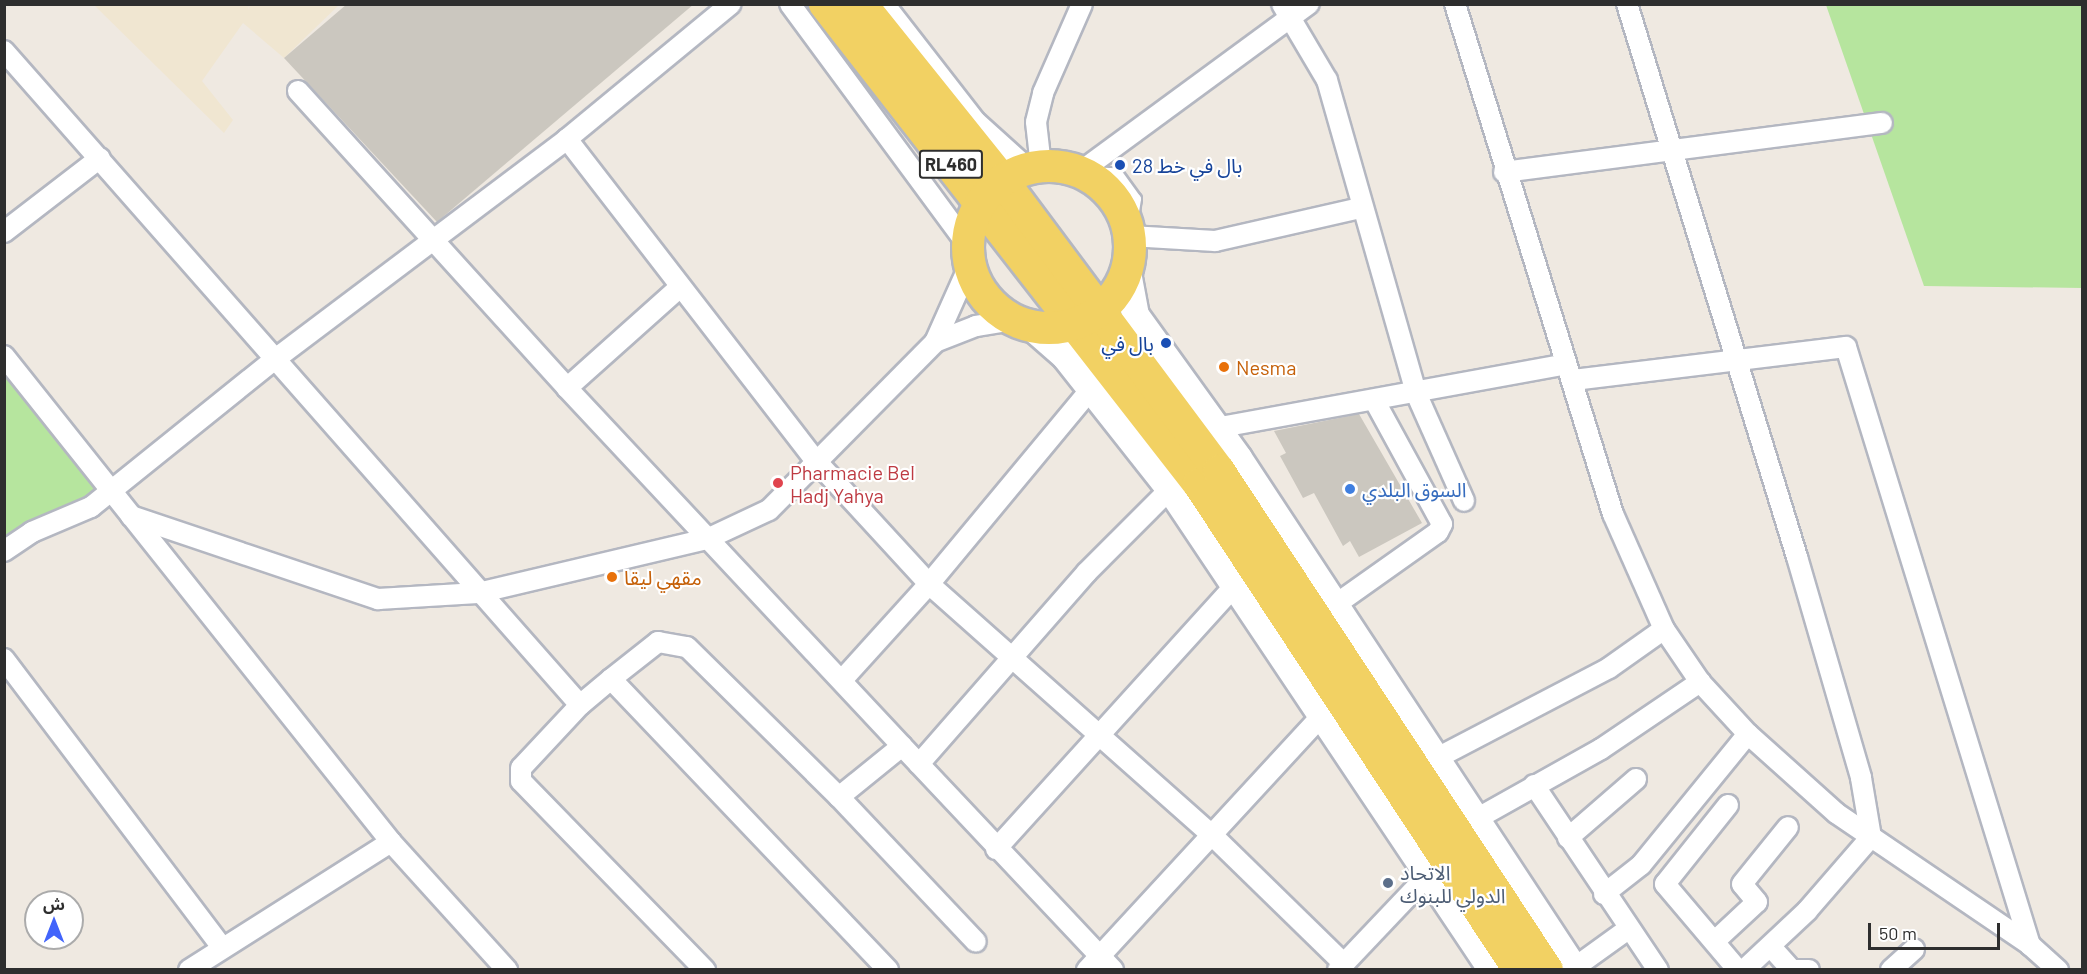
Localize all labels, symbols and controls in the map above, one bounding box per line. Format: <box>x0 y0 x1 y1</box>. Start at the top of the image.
road number: RL460 <box>918 149 984 179</box>
place label: بال في خط 28 <box>1132 153 1242 177</box>
marker: بال في خط 28 <box>1113 158 1127 172</box>
place label: بال في <box>1101 331 1154 355</box>
marker: بال في <box>1159 336 1173 350</box>
place label: Nesma <box>1236 355 1296 379</box>
marker: Nesma <box>1217 360 1231 374</box>
place label: Pharmacie Bel Hadj Yahya <box>790 460 915 507</box>
marker: Pharmacie Bel Hadj Yahya <box>771 476 785 490</box>
place label: السوق البلدي <box>1362 477 1467 501</box>
marker: السوق البلدي <box>1343 482 1357 496</box>
place label: مقهي ليقا <box>624 565 702 589</box>
marker: مقهي ليقا <box>605 570 619 584</box>
place label: الاتحاد الدولي للبنوك <box>1400 860 1505 907</box>
marker: الاتحاد الدولي للبنوك <box>1381 876 1395 890</box>
north arrow <box>24 890 84 950</box>
text: ش <box>43 894 65 913</box>
scale bar <box>1871 911 2003 949</box>
text: 50 m <box>1879 922 1917 944</box>

